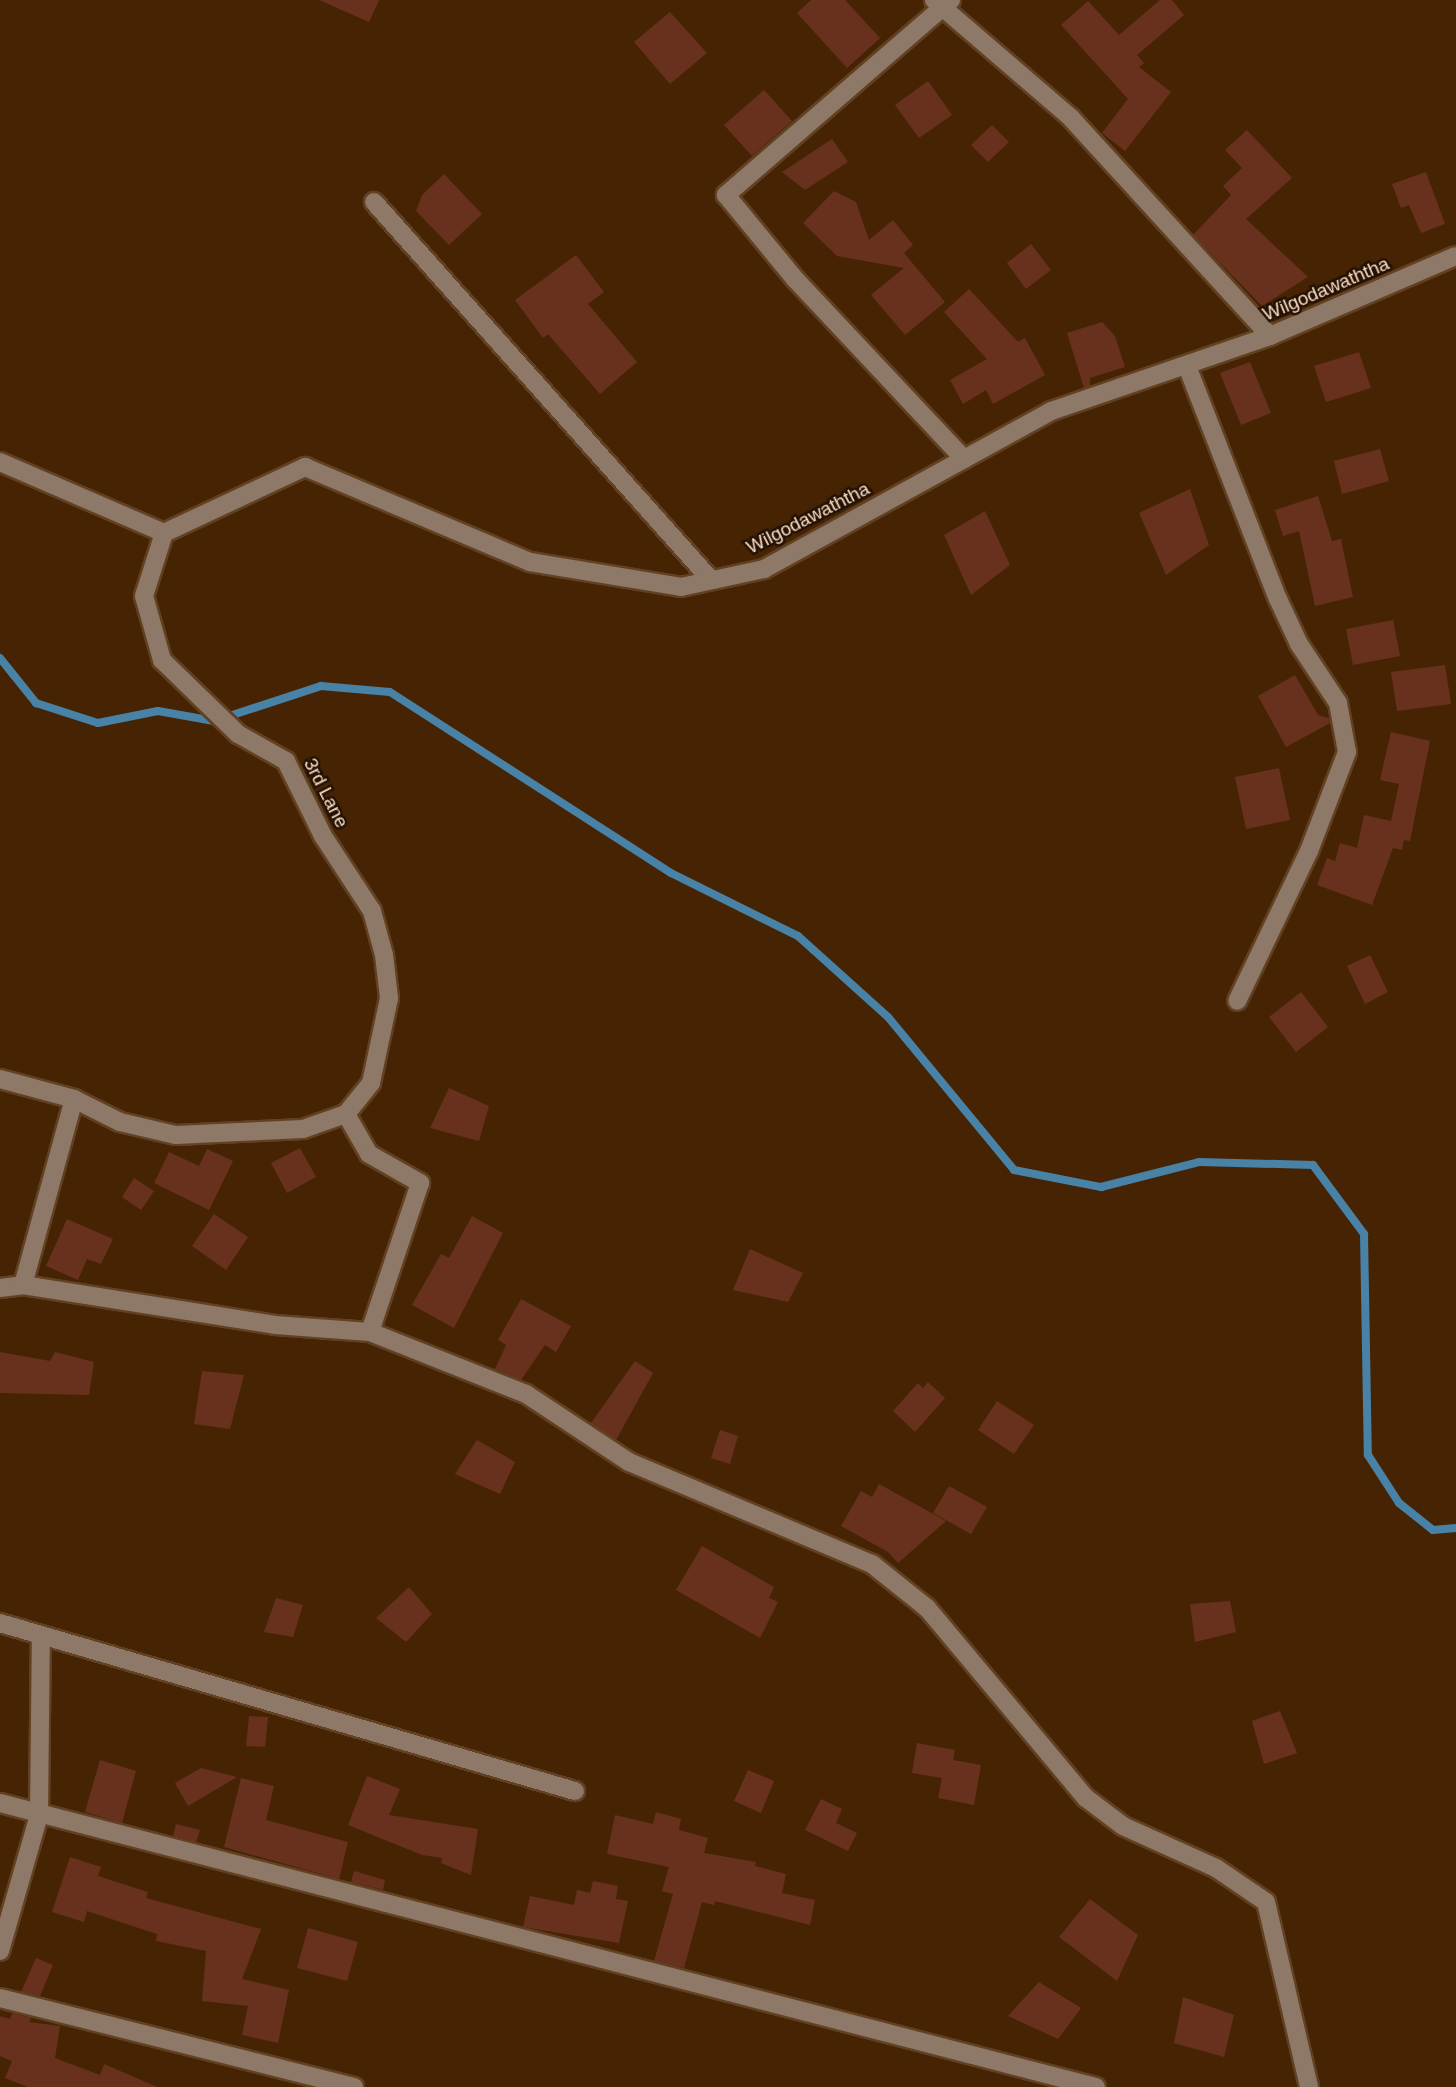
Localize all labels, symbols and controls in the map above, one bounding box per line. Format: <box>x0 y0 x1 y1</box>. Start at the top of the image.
street label: Wilgodawaththa <box>1259 252 1393 326</box>
street label: Wilgodawaththa <box>743 477 873 559</box>
street label: 3rd Lane <box>299 754 353 832</box>

